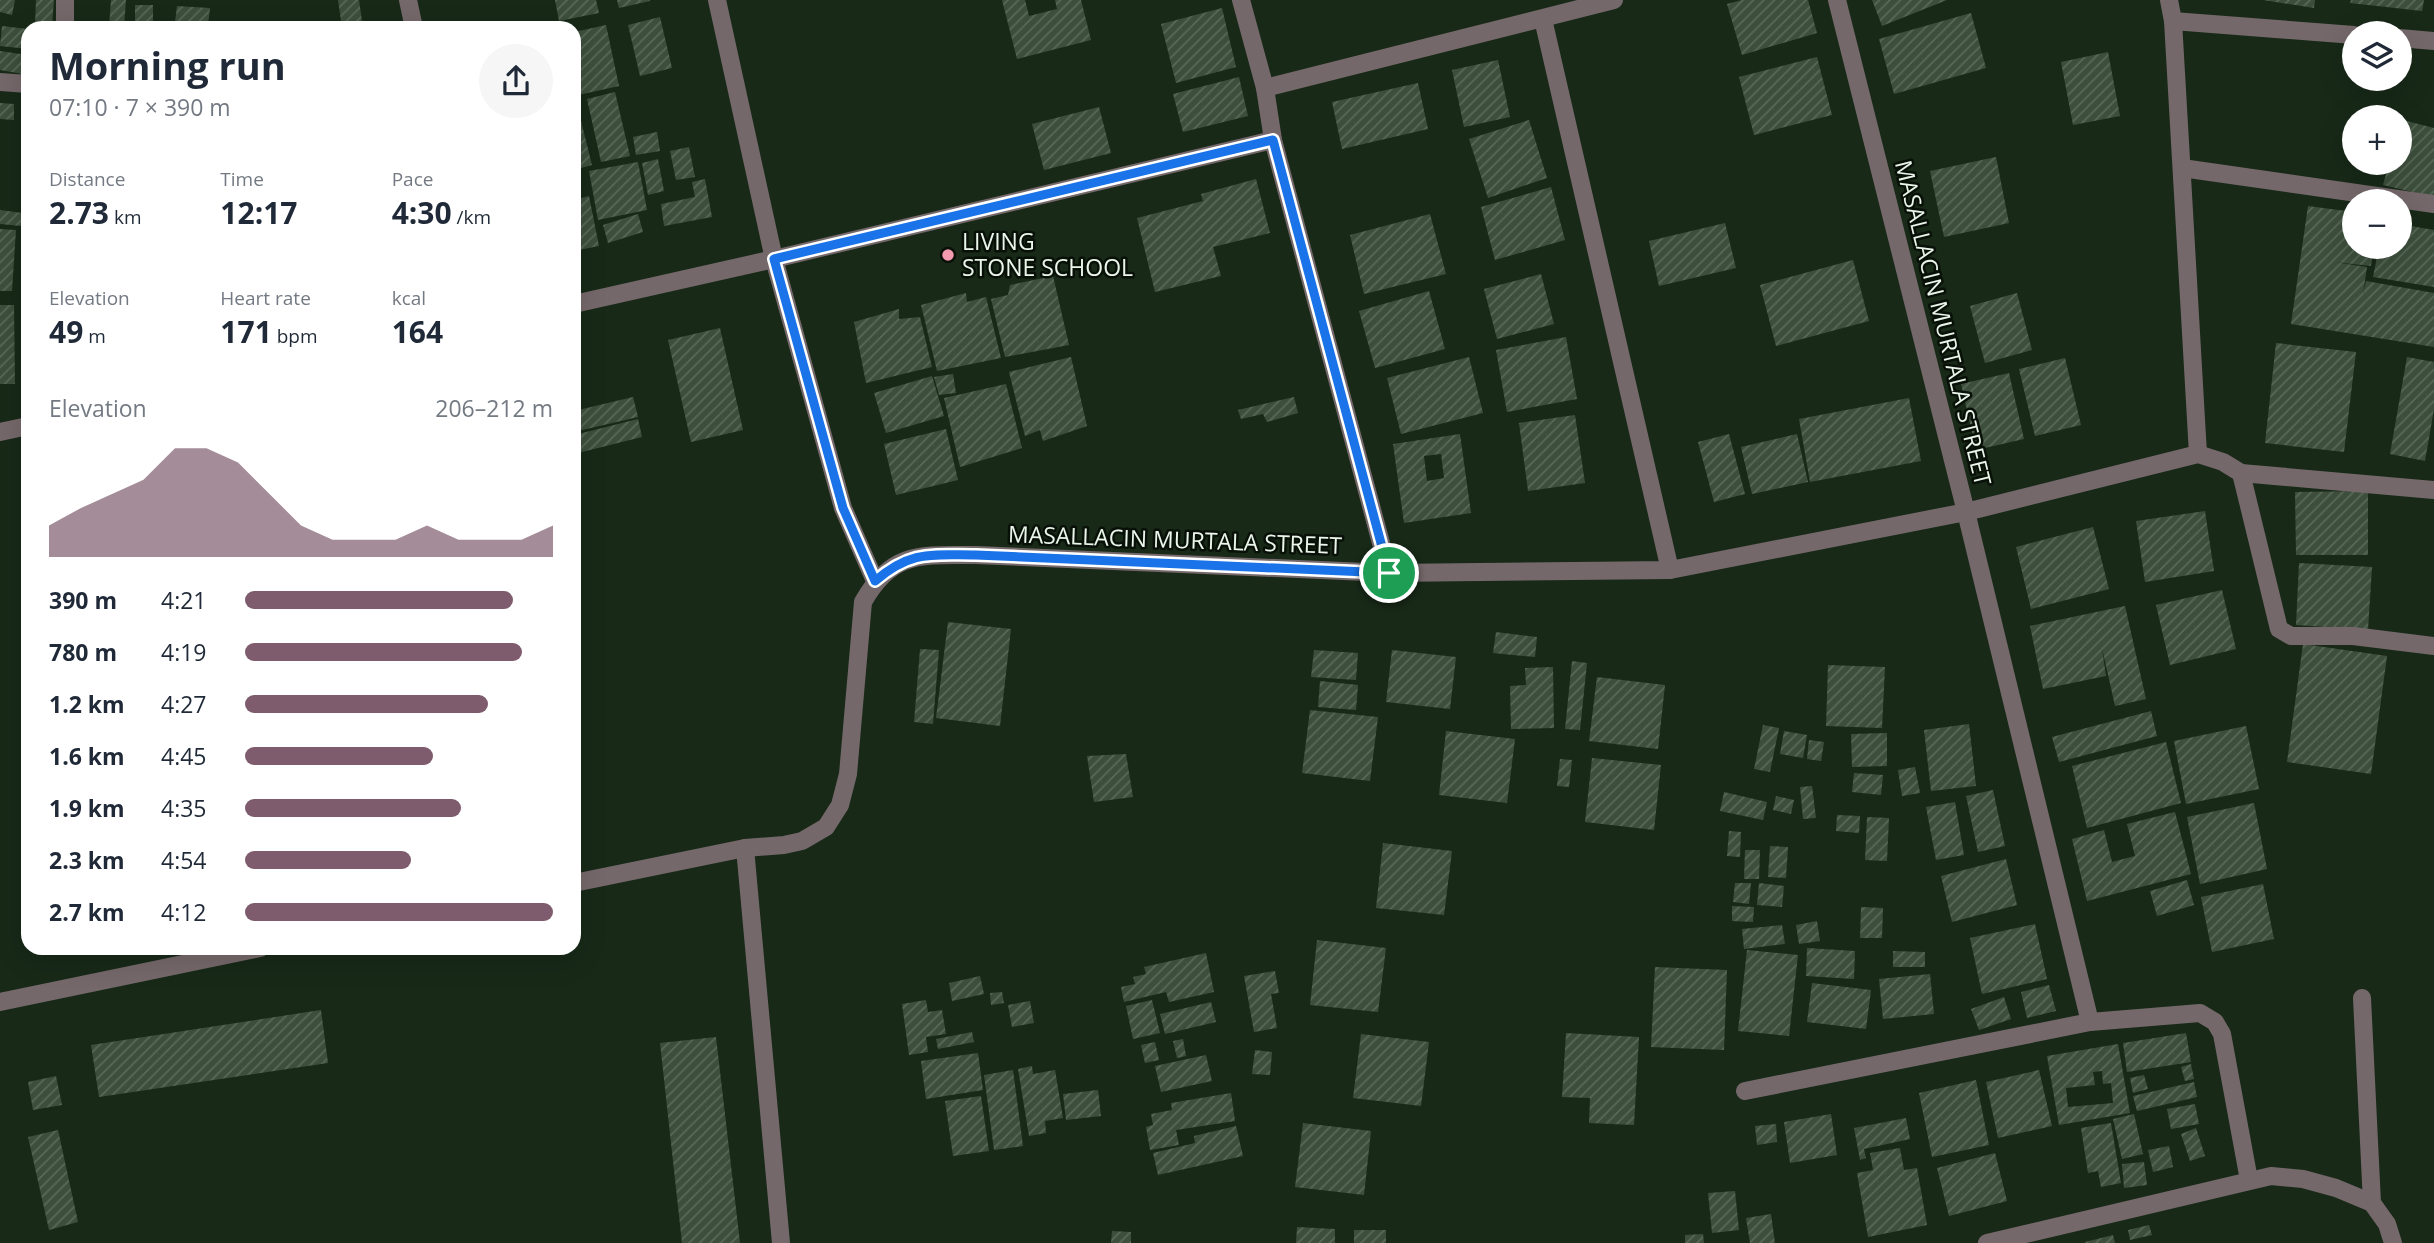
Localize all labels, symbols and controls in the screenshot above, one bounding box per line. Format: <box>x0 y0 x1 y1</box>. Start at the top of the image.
map controls <box>2342 21 2412 259</box>
button: layers <box>2342 21 2412 91</box>
text: Morning run <box>49 39 286 91</box>
button: share <box>479 44 553 118</box>
text: 07:10 · 7 × 390 m <box>49 91 231 123</box>
button: + <box>2342 105 2412 175</box>
street label: MASALLACIN MURTALA STREET <box>1888 157 2000 489</box>
text: Distance <box>49 166 125 192</box>
text: Time <box>220 166 264 192</box>
text: Pace <box>392 166 433 192</box>
button: − <box>2342 189 2412 259</box>
text: 2.73 <box>49 192 109 233</box>
text: 12:17 <box>220 192 298 233</box>
text: 4:30 <box>392 192 452 233</box>
text: km <box>109 204 142 230</box>
text: /km <box>452 204 491 230</box>
place label: LIVING STONE SCHOOL <box>962 225 1133 283</box>
marker: LIVING STONE SCHOOL <box>940 247 956 263</box>
text: Elevation <box>49 285 130 311</box>
text: Heart rate <box>220 285 311 311</box>
text: kcal <box>392 285 426 311</box>
text: 49 <box>49 311 83 352</box>
text: 171 <box>220 311 272 352</box>
text: 164 <box>392 311 443 352</box>
text: m <box>83 323 106 349</box>
text: bpm <box>272 323 318 349</box>
text: Elevation <box>49 392 147 424</box>
text: 206–212 m <box>435 392 553 424</box>
street label: MASALLACIN MURTALA STREET <box>1007 517 1343 561</box>
pin <box>1359 543 1419 603</box>
icon: arrive <box>1370 554 1408 592</box>
text: 390 m <box>49 584 117 616</box>
text: 4:21 <box>161 584 207 616</box>
text: 780 m <box>49 636 117 668</box>
text: 4:19 <box>161 636 207 668</box>
text: 1.2 km <box>49 688 125 720</box>
text: 4:27 <box>161 688 207 720</box>
text: 1.6 km <box>49 740 125 772</box>
text: 4:45 <box>161 740 207 772</box>
text: 1.9 km <box>49 792 125 824</box>
text: 4:35 <box>161 792 207 824</box>
text: 2.3 km <box>49 844 125 876</box>
text: 4:54 <box>161 844 207 876</box>
text: 2.7 km <box>49 896 125 928</box>
text: 4:12 <box>161 896 207 928</box>

